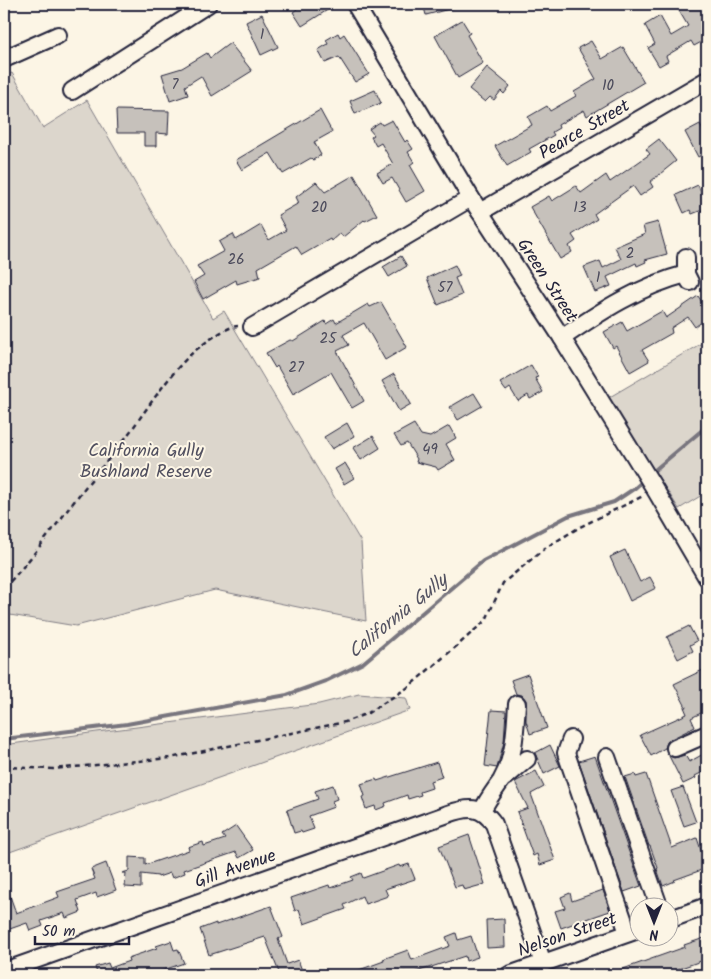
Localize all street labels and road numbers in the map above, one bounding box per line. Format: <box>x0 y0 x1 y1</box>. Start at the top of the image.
street label: Pearce Street <box>534 92 637 168</box>
street label: Green Street <box>509 233 586 330</box>
street label: Gill Avenue <box>191 842 280 897</box>
street label: Nelson Street <box>514 905 622 966</box>

